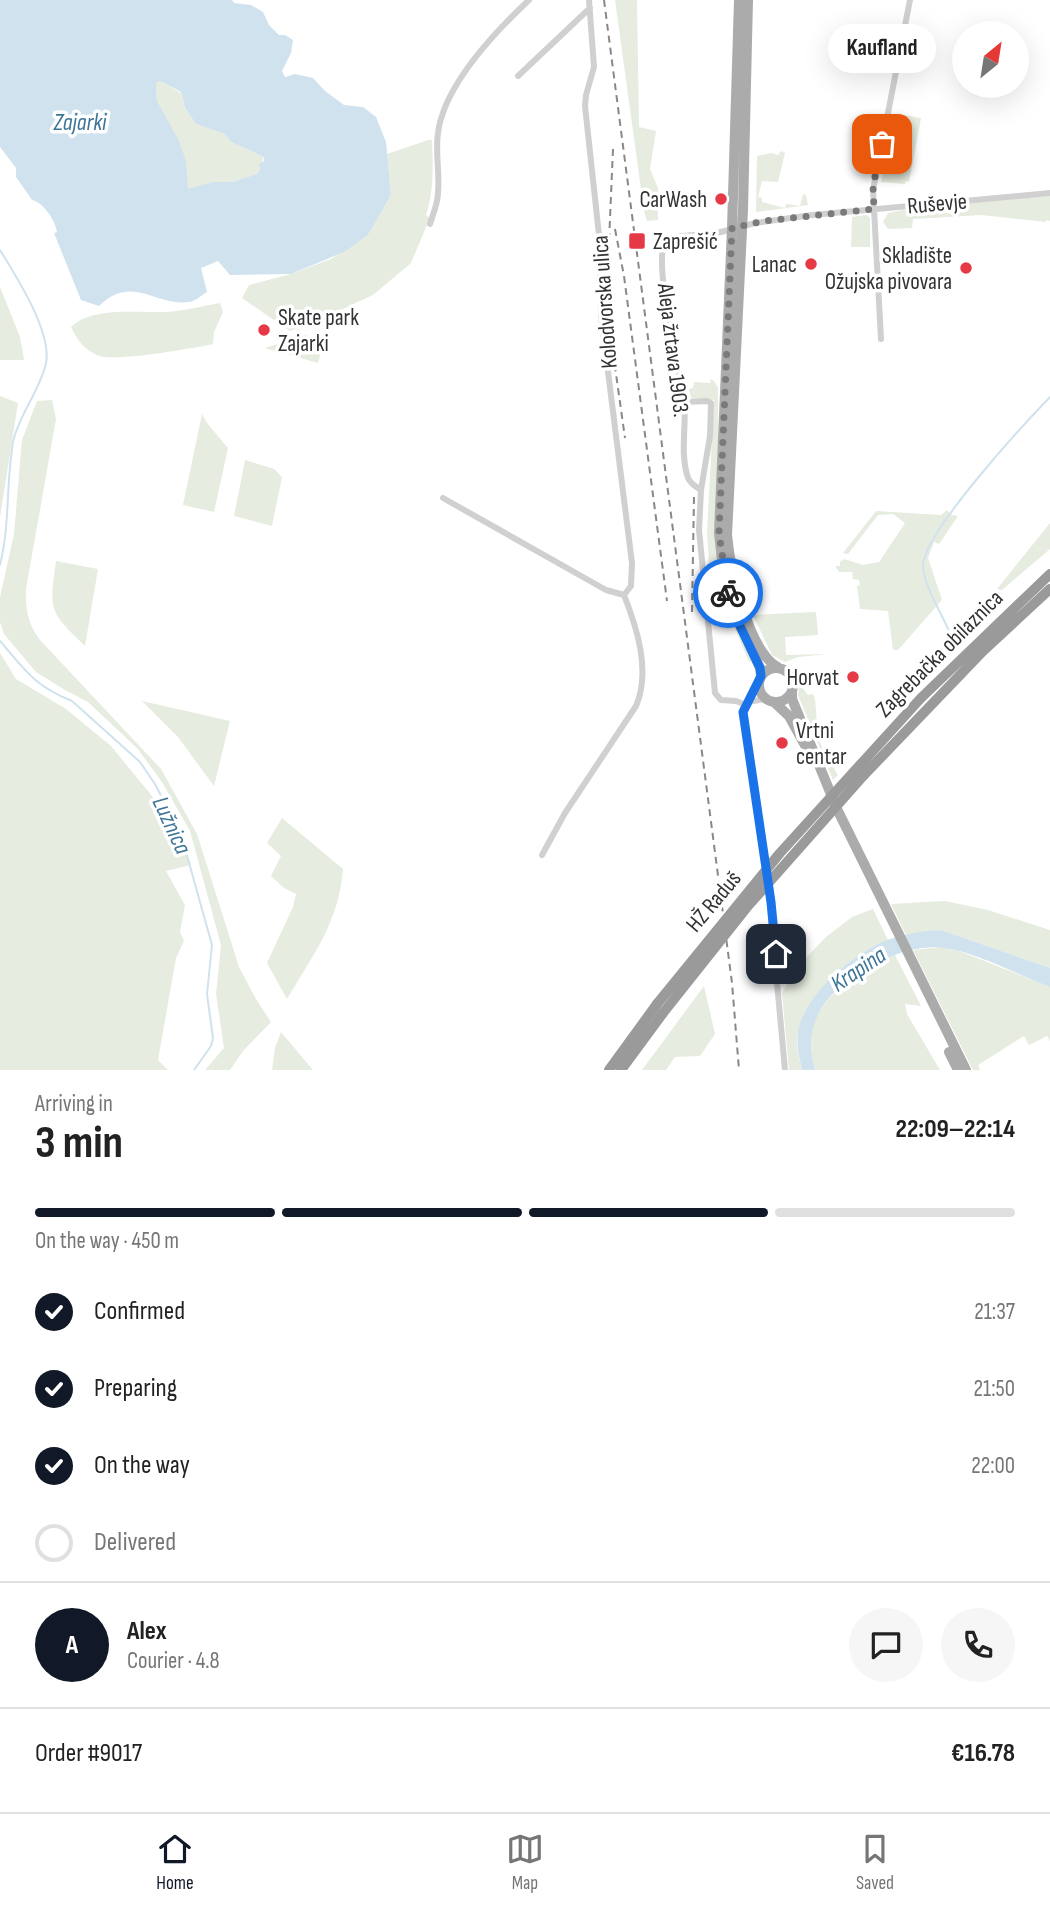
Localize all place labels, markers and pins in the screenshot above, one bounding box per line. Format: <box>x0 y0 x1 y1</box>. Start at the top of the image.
callout: Kaufland <box>828 25 936 74</box>
pin <box>852 114 912 174</box>
place label: CarWash <box>639 186 707 214</box>
marker: CarWash <box>713 191 729 207</box>
place label: Zaprešić <box>653 228 718 256</box>
marker: Zaprešić <box>627 231 647 251</box>
place label: Skladište Ožujska pivovara <box>825 242 952 296</box>
place label: Lanac <box>752 251 797 279</box>
marker: Lanac <box>803 256 819 272</box>
marker: Skladište Ožujska pivovara <box>958 260 974 276</box>
place label: Skate park Zajarki <box>278 304 359 358</box>
marker: Skate park Zajarki <box>256 322 272 338</box>
place label: Horvat <box>787 664 839 692</box>
marker: Horvat <box>845 669 861 685</box>
place label: Vrtni centar <box>796 717 847 771</box>
marker: Vrtni centar <box>774 735 790 751</box>
pin <box>746 924 806 984</box>

